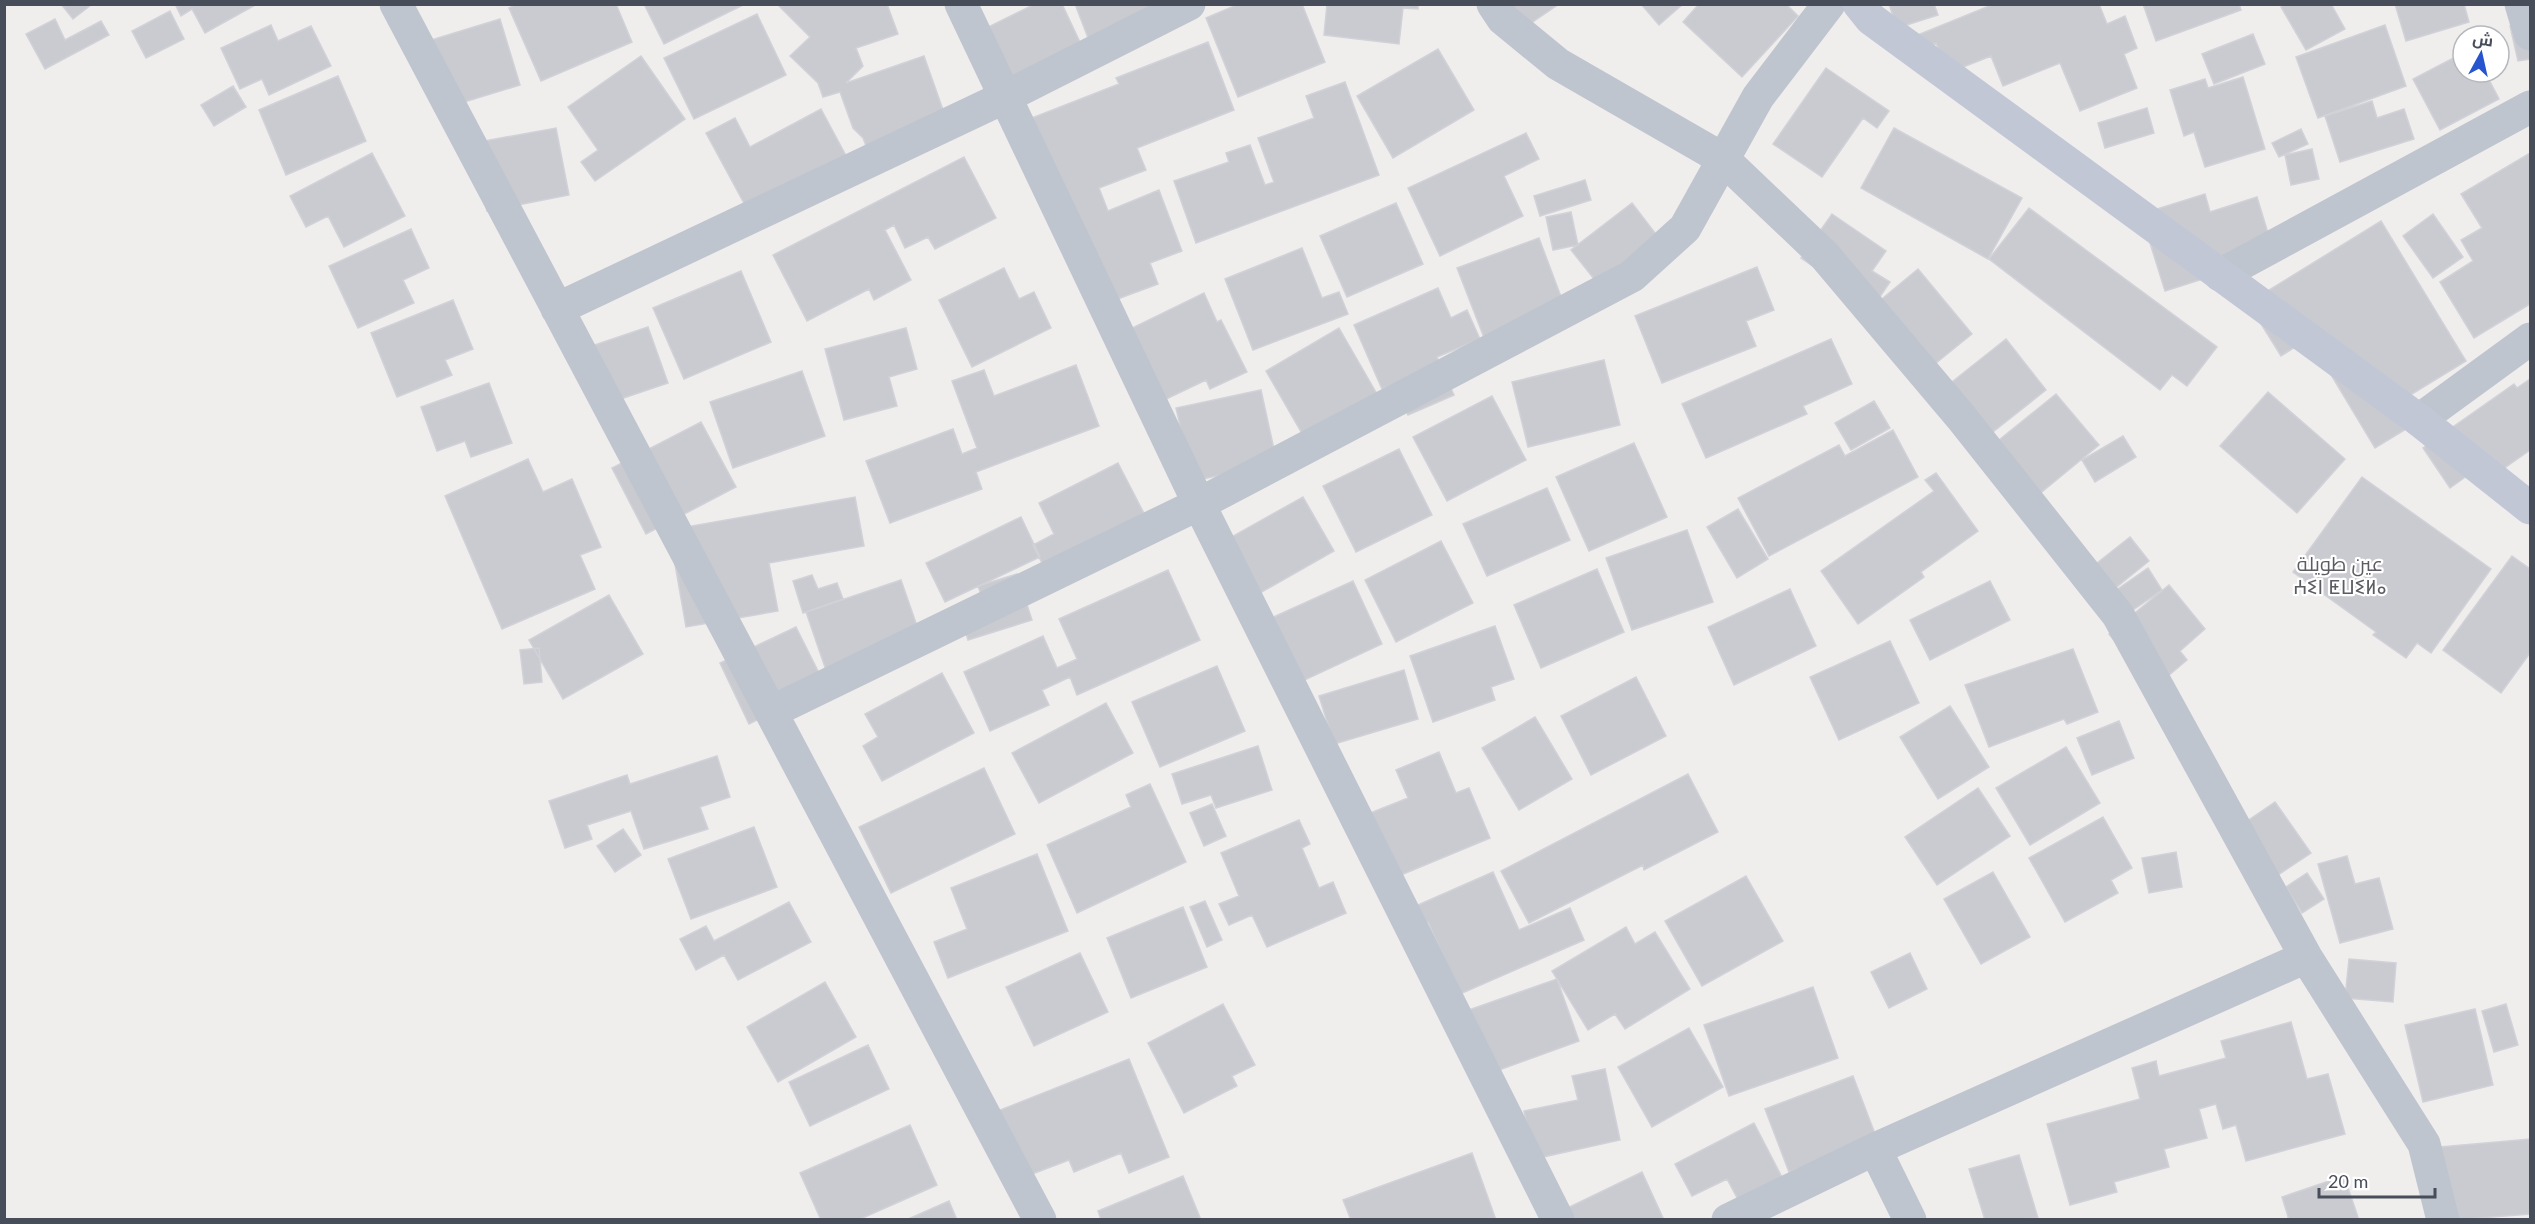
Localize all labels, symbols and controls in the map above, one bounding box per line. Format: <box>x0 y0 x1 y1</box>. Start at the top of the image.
north arrow <box>2451 24 2511 84</box>
text: ش <box>2472 28 2495 50</box>
district label: عين طويلة ⵄⵉⵏ ⵟⵡⵉⵍⴰ <box>2294 551 2386 598</box>
scale bar <box>2319 1161 2434 1199</box>
text: 20 m <box>2328 1170 2368 1192</box>

